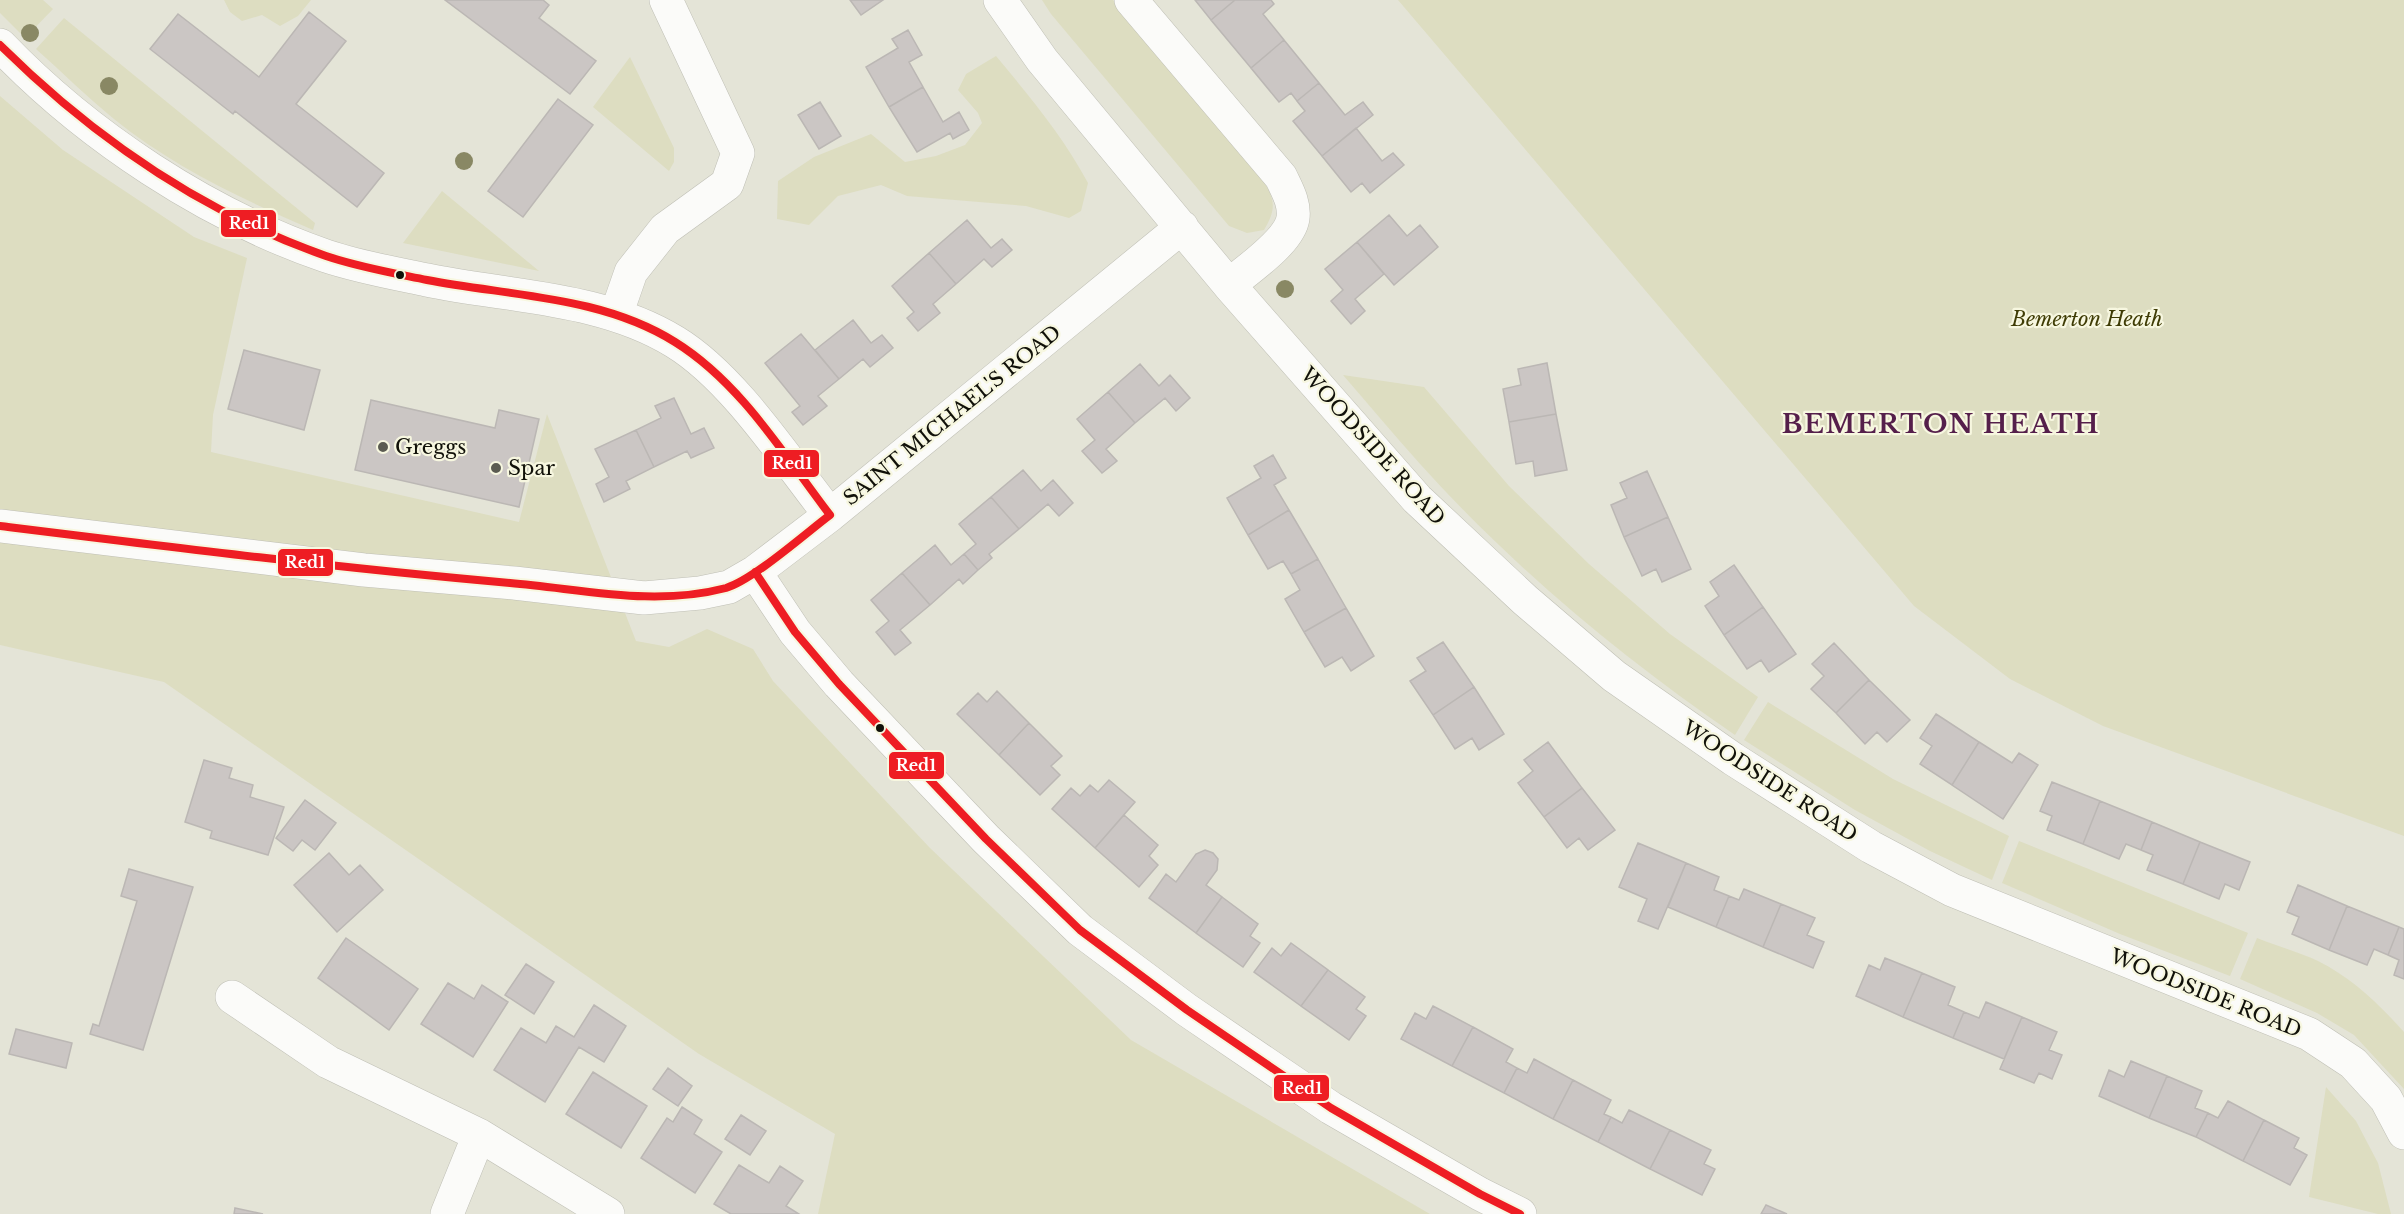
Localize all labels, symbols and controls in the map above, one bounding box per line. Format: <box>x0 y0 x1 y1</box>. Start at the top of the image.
line badge: Red1 <box>220 209 277 238</box>
text: Red1 <box>229 213 269 233</box>
unlabelled marker <box>394 269 406 281</box>
park label: Bemerton Heath <box>2010 307 2163 331</box>
street label: SAINT MICHAEL'S ROAD <box>839 320 1065 510</box>
street label: WOODSIDE ROAD <box>1295 361 1450 530</box>
district label: BEMERTON HEATH <box>1782 408 2100 440</box>
place label: Greggs <box>395 435 466 459</box>
marker: Greggs <box>376 440 390 454</box>
line badge: Red1 <box>763 449 820 478</box>
text: Red1 <box>772 453 812 473</box>
place label: Spar <box>508 456 555 480</box>
marker: Spar <box>489 461 503 475</box>
line badge: Red1 <box>277 548 334 577</box>
text: Red1 <box>285 552 325 572</box>
street label: WOODSIDE ROAD <box>1677 715 1862 847</box>
unlabelled marker <box>874 722 886 734</box>
line badge: Red1 <box>888 751 945 780</box>
text: Red1 <box>896 755 936 775</box>
street label: WOODSIDE ROAD <box>2106 943 2305 1042</box>
line badge: Red1 <box>1273 1074 1330 1102</box>
text: Red1 <box>1282 1078 1322 1098</box>

